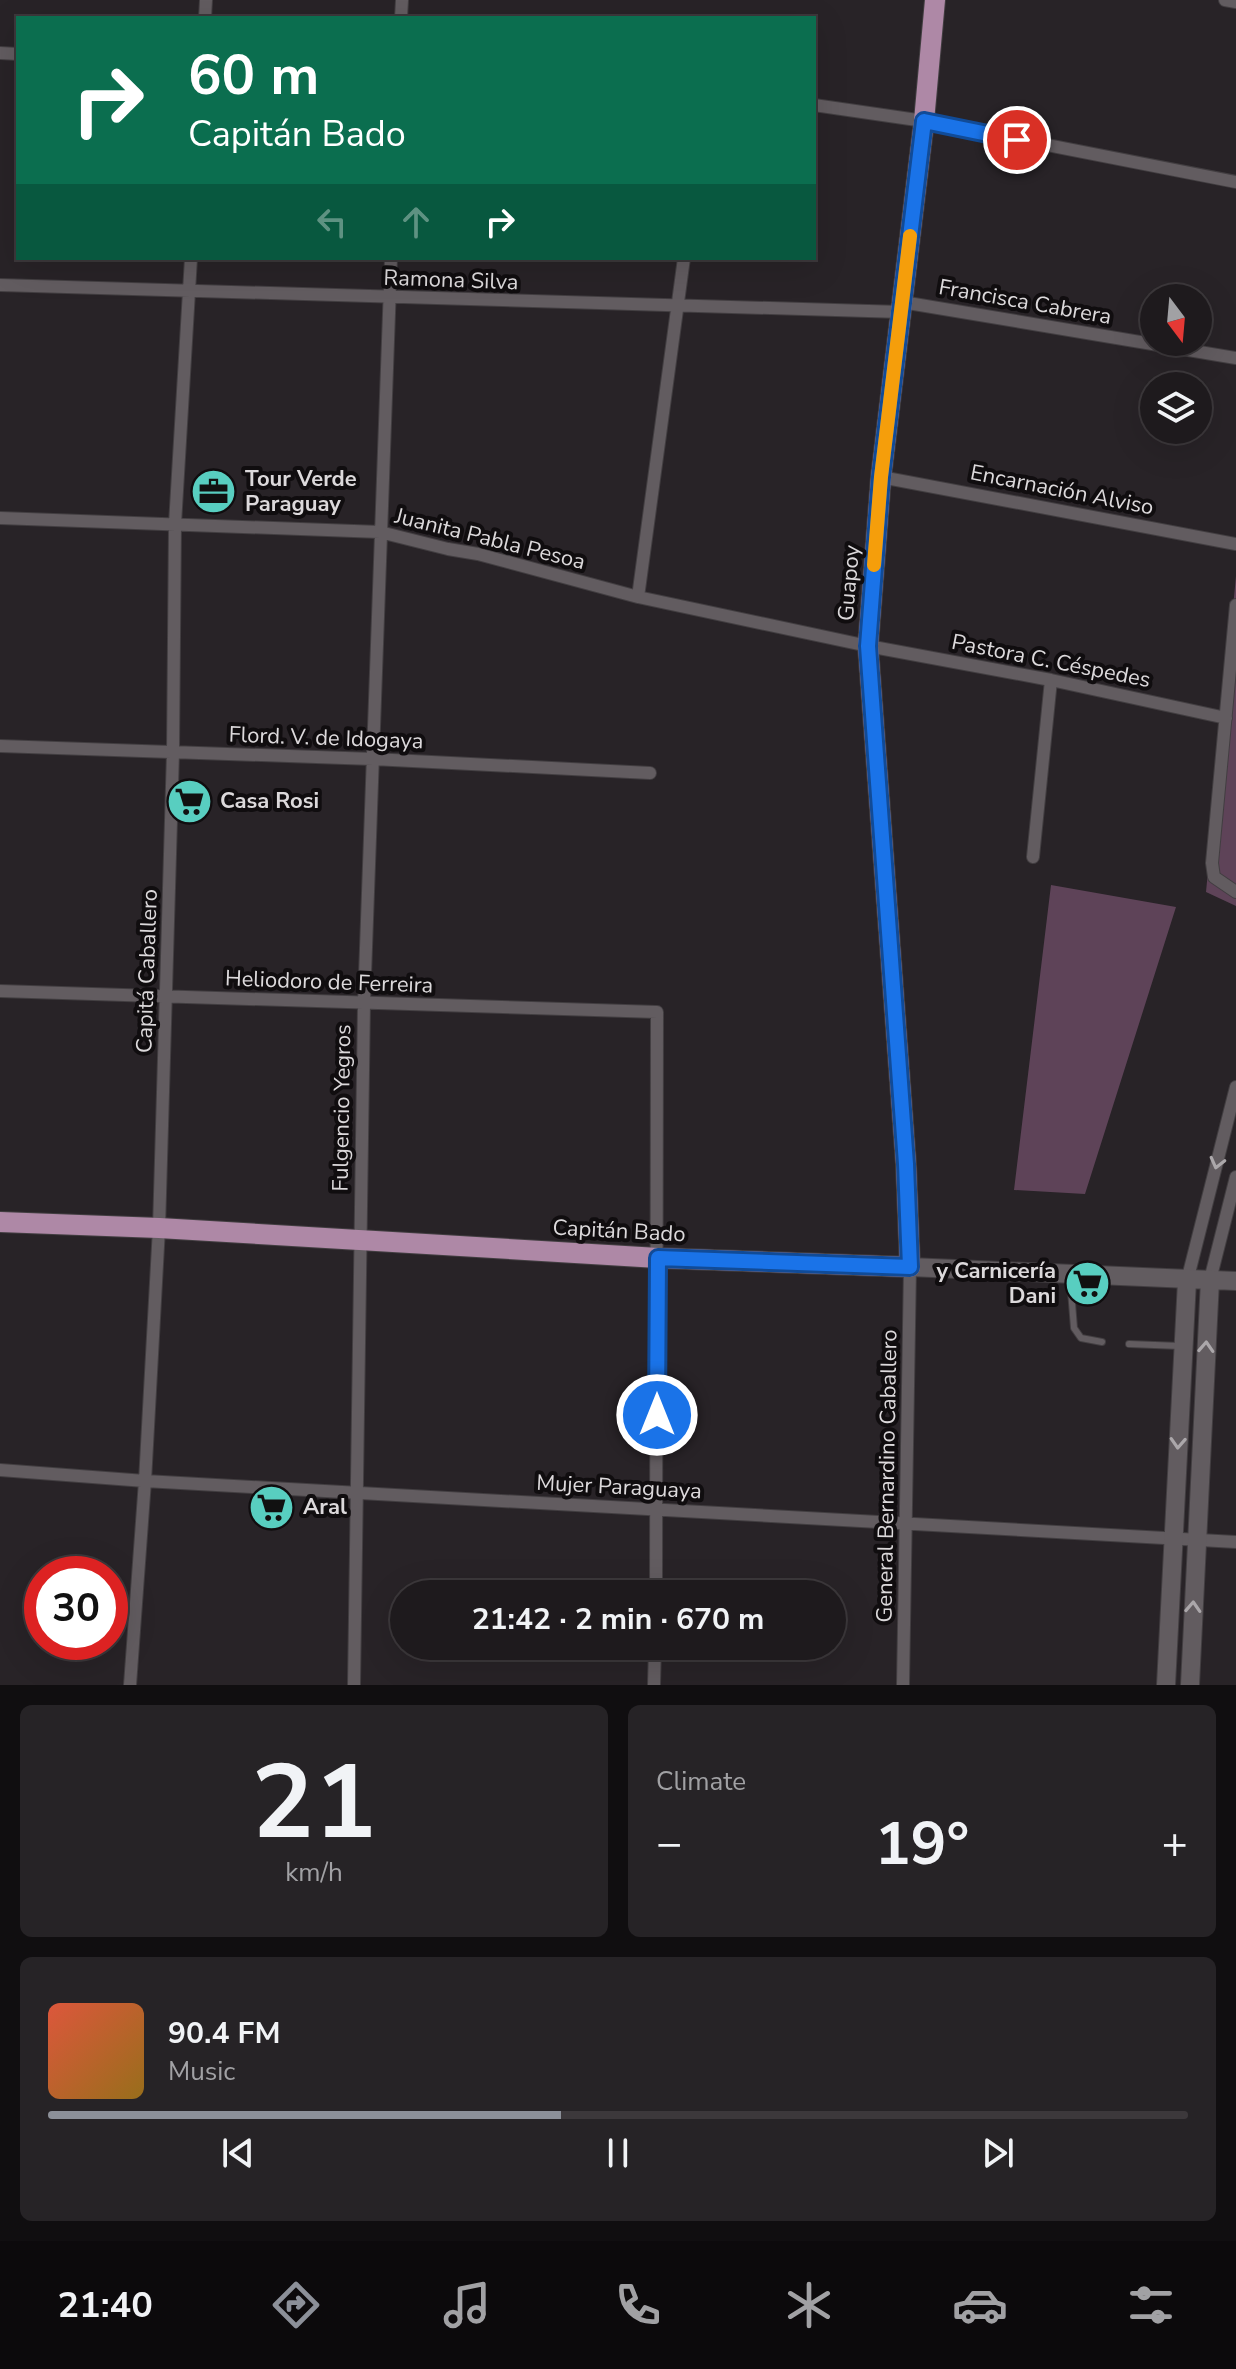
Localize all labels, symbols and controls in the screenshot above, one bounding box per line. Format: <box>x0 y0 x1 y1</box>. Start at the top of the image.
text: 60 m <box>188 37 319 114</box>
icon: right <box>56 48 160 152</box>
pin <box>983 106 1051 174</box>
text: Capitán Bado <box>188 110 406 159</box>
icon: arrive <box>995 118 1039 162</box>
icon: left <box>310 200 354 244</box>
icon: ahead <box>394 200 438 244</box>
icon: right <box>478 200 522 244</box>
street label: Ramona Silva <box>383 263 519 297</box>
street label: Francisca Cabrera <box>936 272 1114 332</box>
north arrow <box>1140 284 1212 356</box>
map controls <box>1140 284 1212 444</box>
button: layers <box>1140 372 1212 444</box>
street label: Encarnación Alviso <box>968 457 1156 523</box>
place label: Tour Verde Paraguay <box>245 464 357 519</box>
office icon: Tour Verde Paraguay <box>190 468 238 516</box>
street label: Juanita Pabla Pesoa <box>391 501 588 577</box>
street label: Guapoy <box>831 543 867 622</box>
street label: Pastora C. Céspedes <box>949 627 1153 695</box>
street label: Flord. V. de Idogaya <box>228 720 424 756</box>
supermarket icon: Casa Rosi <box>165 777 213 825</box>
place label: Casa Rosi <box>220 786 319 816</box>
street label: Capitá Caballero <box>129 888 165 1054</box>
street label: Heliodoro de Ferreira <box>224 963 434 1001</box>
street label: Fulgencio Yegros <box>326 1024 358 1192</box>
one-way arrow <box>1209 1156 1226 1169</box>
street label: Capitán Bado <box>552 1213 686 1249</box>
place label: y Carnicería Dani <box>935 1256 1056 1311</box>
supermarket icon: y Carnicería Dani <box>1063 1260 1111 1308</box>
street label: General Bernardino Caballero <box>869 1329 905 1623</box>
one-way arrow <box>1198 1340 1215 1353</box>
position arrow <box>615 1373 699 1457</box>
one-way arrow <box>1170 1436 1187 1449</box>
street label: Mujer Paraguaya <box>536 1468 702 1506</box>
supermarket icon: Aral <box>248 1483 296 1531</box>
place label: Aral <box>303 1492 347 1522</box>
speed limit sign: 30 <box>24 1556 128 1660</box>
text: 21:42 · 2 min · 670 m <box>472 1599 764 1640</box>
one-way arrow <box>1185 1600 1202 1613</box>
text: 21 <box>252 1732 376 1874</box>
text: Climate <box>656 1764 746 1799</box>
text: 19° <box>875 1803 969 1885</box>
text: − <box>656 1814 682 1874</box>
text: + <box>1162 1814 1188 1874</box>
text: km/h <box>285 1855 343 1890</box>
text: 90.4 FM <box>168 2013 280 2054</box>
text: Music <box>168 2054 235 2089</box>
icon: previous <box>216 2131 260 2175</box>
icon: pause <box>596 2131 640 2175</box>
icon: next <box>976 2131 1020 2175</box>
icon: directions <box>268 2277 324 2333</box>
icon: music <box>439 2277 495 2333</box>
icon: phone <box>610 2277 666 2333</box>
icon: climate <box>781 2277 837 2333</box>
icon: car <box>952 2277 1008 2333</box>
icon: filters <box>1123 2277 1179 2333</box>
text: 21:40 <box>57 2281 153 2330</box>

